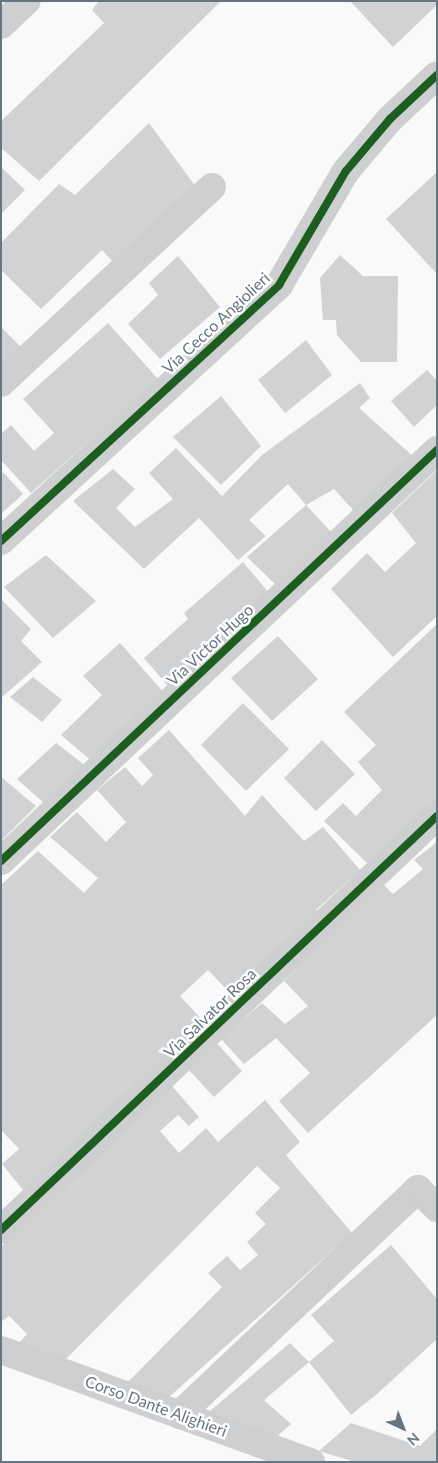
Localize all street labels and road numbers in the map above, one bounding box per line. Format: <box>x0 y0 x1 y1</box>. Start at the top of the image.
street label: Via Cecco Angiolieri <box>158 268 274 378</box>
street label: Via Victor Hugo <box>163 600 257 690</box>
street label: Via Salvator Rosa <box>160 964 260 1062</box>
street label: Corso Dante Alighieri <box>82 1371 230 1441</box>

